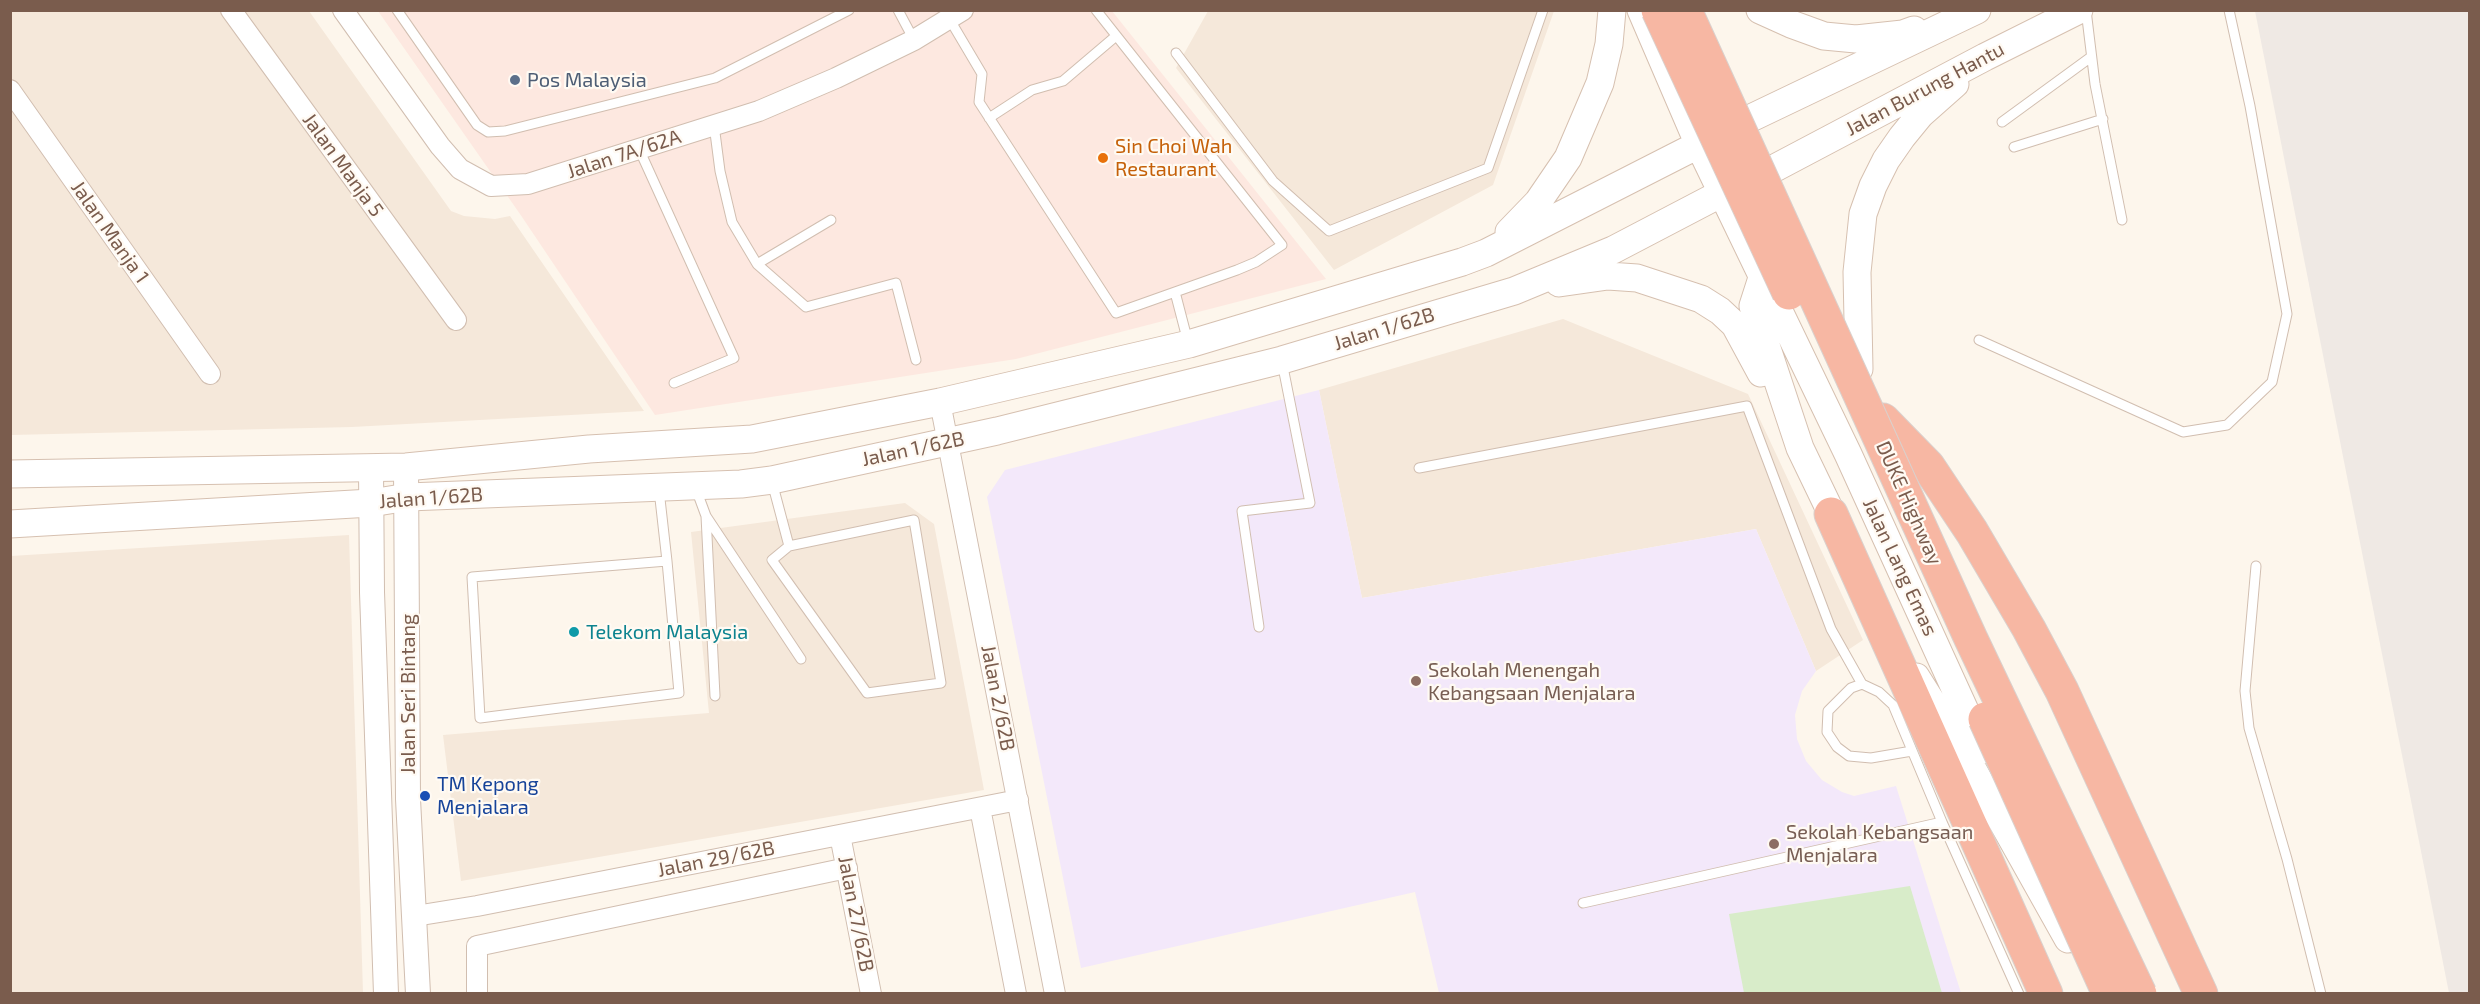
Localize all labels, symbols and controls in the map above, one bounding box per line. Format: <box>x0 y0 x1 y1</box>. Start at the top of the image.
street label: Jalan Burung Hantu <box>1842 37 2008 141</box>
place label: Pos Malaysia <box>527 68 647 92</box>
marker: Pos Malaysia <box>508 73 522 87</box>
street label: Jalan Manja 5 <box>297 109 389 221</box>
street label: Jalan 7A/62A <box>564 124 684 184</box>
place label: Sin Choi Wah Restaurant <box>1115 134 1232 181</box>
marker: Sin Choi Wah Restaurant <box>1096 151 1110 165</box>
street label: Jalan Manja 1 <box>66 176 154 288</box>
street label: Jalan 1/62B <box>1331 302 1437 356</box>
street label: Jalan 1/62B <box>860 426 966 472</box>
street label: DUKE Highway <box>1871 437 1947 569</box>
street label: Jalan 1/62B <box>378 482 484 514</box>
street label: Jalan Lang Emas <box>1858 494 1942 640</box>
street label: Jalan Seri Bintang <box>396 614 420 774</box>
place label: Telekom Malaysia <box>586 620 748 644</box>
marker: Telekom Malaysia <box>567 625 581 639</box>
street label: Jalan 2/62B <box>976 643 1020 753</box>
place label: Sekolah Menengah Kebangsaan Menjalara <box>1428 658 1635 705</box>
marker: Sekolah Menengah Kebangsaan Menjalara <box>1409 674 1423 688</box>
place label: TM Kepong Menjalara <box>437 772 539 819</box>
marker: TM Kepong Menjalara <box>418 789 432 803</box>
place label: Sekolah Kebangsaan Menjalara <box>1786 820 1973 867</box>
street label: Jalan 29/62B <box>655 836 777 882</box>
marker: Sekolah Kebangsaan Menjalara <box>1767 837 1781 851</box>
street label: Jalan 27/62B <box>833 854 879 974</box>

